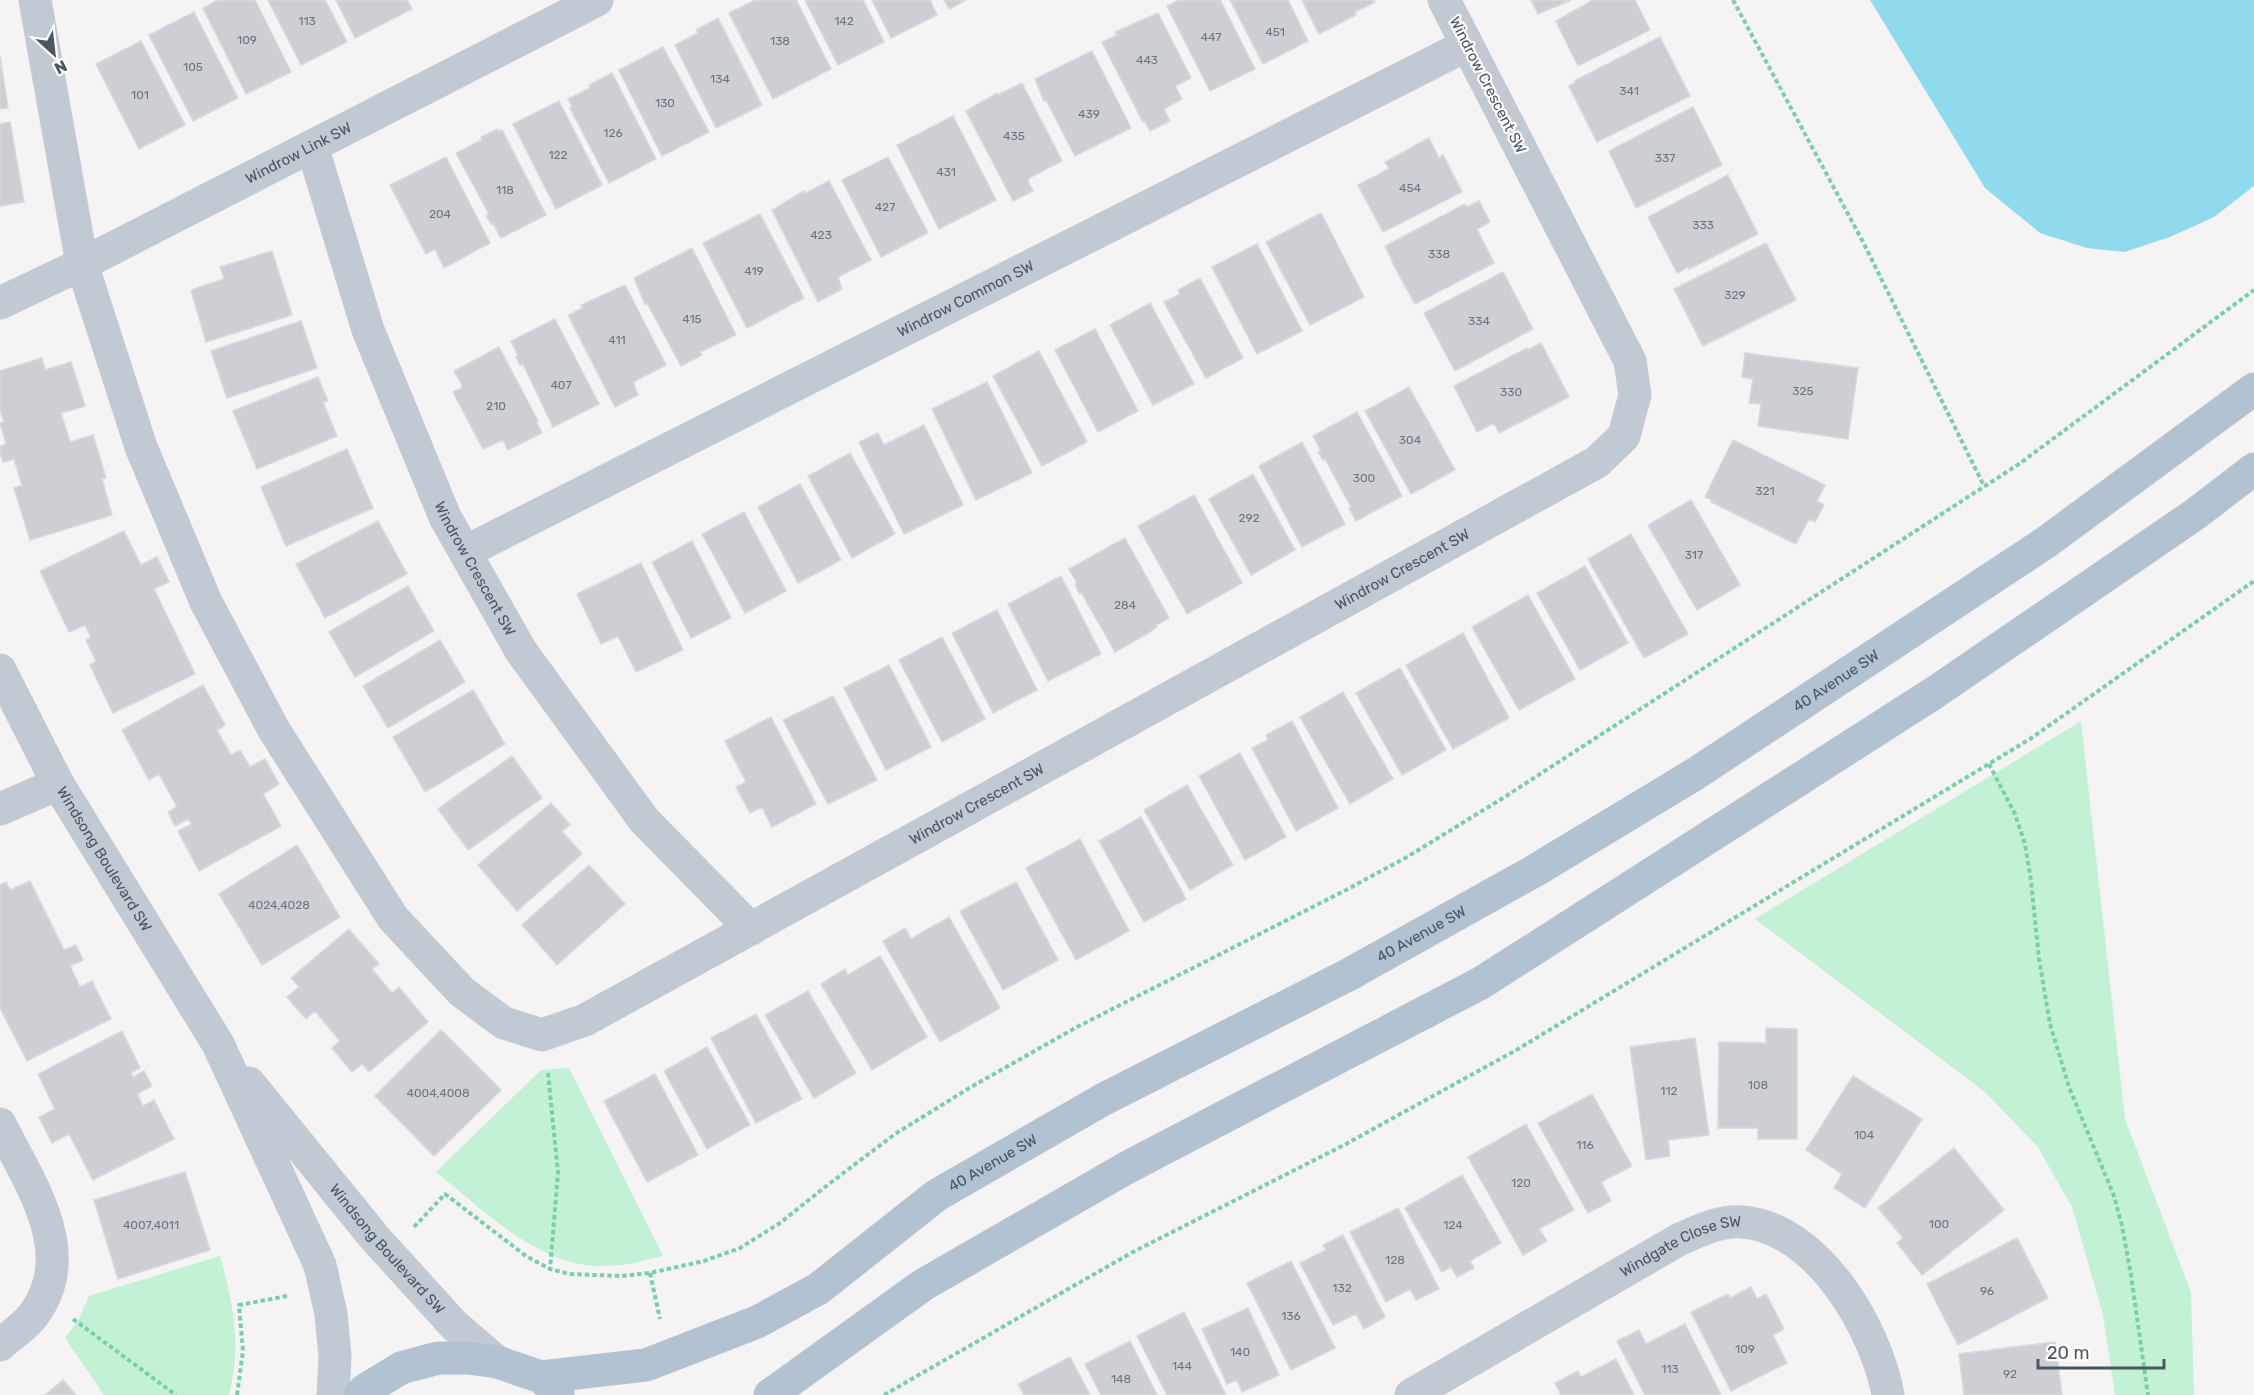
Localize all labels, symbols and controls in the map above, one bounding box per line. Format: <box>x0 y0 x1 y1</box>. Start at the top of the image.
house number: 113 <box>298 14 316 28</box>
house number: 142 <box>834 14 854 28</box>
street label: Windrow Crescent SW <box>1446 14 1530 156</box>
north arrow <box>24 24 84 84</box>
house number: 451 <box>1265 25 1285 39</box>
house number: 447 <box>1201 30 1221 44</box>
house number: 109 <box>237 33 257 47</box>
house number: 138 <box>770 34 790 48</box>
house number: 443 <box>1136 53 1158 67</box>
text: N <box>51 56 70 78</box>
house number: 105 <box>183 60 203 74</box>
house number: 134 <box>710 72 730 86</box>
house number: 341 <box>1619 84 1639 98</box>
house number: 101 <box>131 88 149 102</box>
house number: 130 <box>655 96 675 110</box>
house number: 439 <box>1078 107 1100 121</box>
street label: Windrow Link SW <box>242 118 354 188</box>
house number: 126 <box>603 126 623 140</box>
house number: 435 <box>1003 129 1025 143</box>
house number: 122 <box>548 148 568 162</box>
house number: 337 <box>1655 151 1675 165</box>
house number: 431 <box>936 165 956 179</box>
house number: 454 <box>1399 181 1422 195</box>
house number: 118 <box>496 183 514 197</box>
house number: 427 <box>875 200 895 214</box>
house number: 204 <box>429 207 452 221</box>
house number: 333 <box>1692 218 1714 232</box>
house number: 423 <box>810 228 832 242</box>
house number: 338 <box>1428 247 1450 261</box>
street label: Windrow Common SW <box>894 257 1037 341</box>
house number: 419 <box>744 264 764 278</box>
house number: 329 <box>1724 288 1746 302</box>
house number: 415 <box>682 312 702 326</box>
house number: 334 <box>1468 314 1490 328</box>
house number: 411 <box>608 333 626 347</box>
house number: 407 <box>550 378 572 392</box>
house number: 325 <box>1792 384 1814 398</box>
house number: 330 <box>1500 385 1522 399</box>
house number: 210 <box>486 399 506 413</box>
house number: 304 <box>1399 433 1422 447</box>
house number: 300 <box>1353 471 1375 485</box>
house number: 321 <box>1755 484 1775 498</box>
street label: Windrow Crescent SW <box>431 499 519 639</box>
house number: 292 <box>1238 511 1260 525</box>
street label: Windrow Crescent SW <box>1332 525 1473 614</box>
house number: 317 <box>1685 548 1703 562</box>
house number: 284 <box>1114 598 1137 612</box>
street label: 40 Avenue SW <box>1789 646 1882 716</box>
street label: Windrow Crescent SW <box>906 760 1047 848</box>
street label: Windsong Boulevard SW <box>53 783 156 935</box>
house number: 4024,4028 <box>248 898 310 912</box>
street label: 40 Avenue SW <box>1373 902 1469 966</box>
house number: 108 <box>1748 1078 1768 1092</box>
house number: 112 <box>1660 1084 1678 1098</box>
house number: 4004,4008 <box>406 1086 470 1100</box>
house number: 104 <box>1854 1128 1875 1142</box>
street label: 40 Avenue SW <box>945 1130 1040 1196</box>
house number: 116 <box>1576 1138 1594 1152</box>
house number: 120 <box>1511 1176 1531 1190</box>
street label: Windsong Boulevard SW <box>326 1180 449 1318</box>
street label: Windgate Close SW <box>1617 1213 1741 1281</box>
house number: 100 <box>1929 1217 1949 1231</box>
house number: 4007,4011 <box>123 1218 179 1232</box>
house number: 124 <box>1443 1218 1463 1232</box>
house number: 128 <box>1385 1253 1405 1267</box>
house number: 132 <box>1332 1281 1352 1295</box>
house number: 96 <box>1980 1284 1994 1298</box>
house number: 136 <box>1281 1309 1301 1323</box>
scale bar <box>2038 1332 2164 1370</box>
house number: 109 <box>1735 1342 1755 1356</box>
text: 20 m <box>2047 1342 2089 1364</box>
house number: 140 <box>1230 1345 1250 1359</box>
house number: 144 <box>1172 1359 1193 1373</box>
house number: 113 <box>1661 1362 1679 1376</box>
house number: 92 <box>2003 1367 2017 1381</box>
house number: 148 <box>1111 1372 1131 1386</box>

